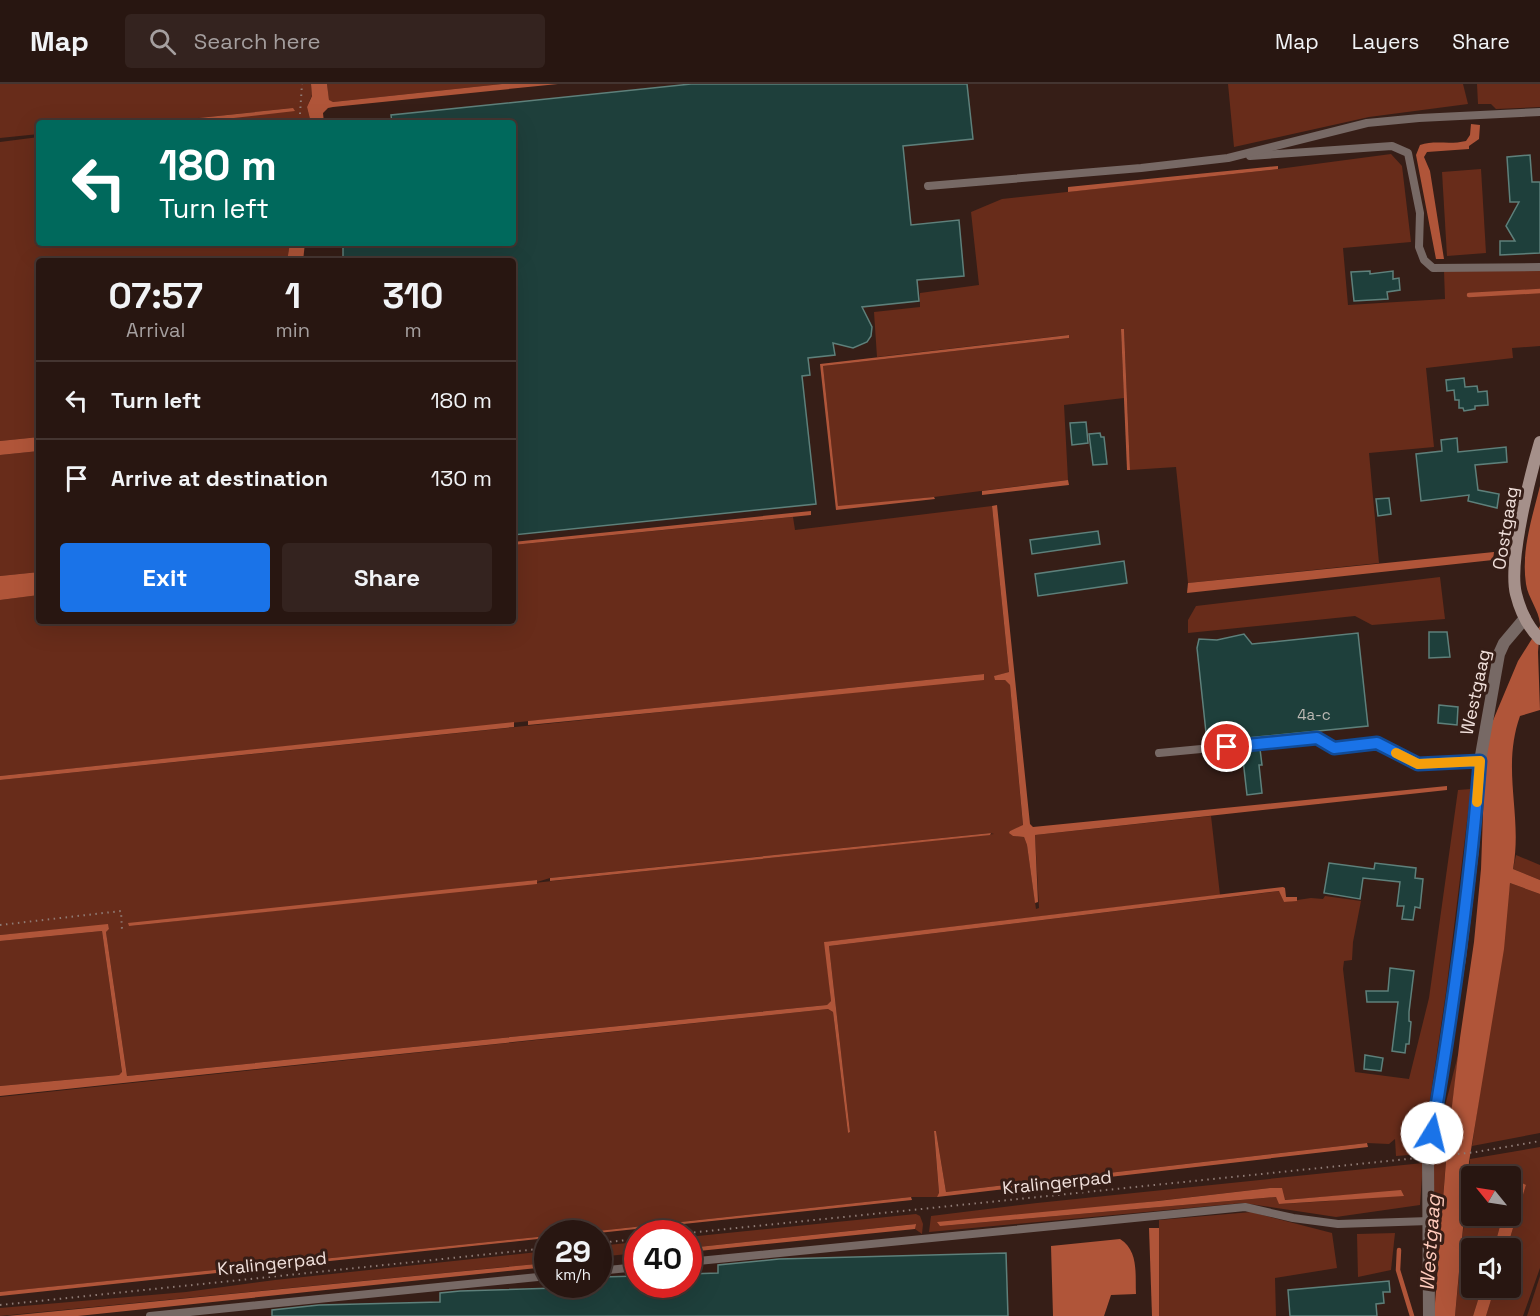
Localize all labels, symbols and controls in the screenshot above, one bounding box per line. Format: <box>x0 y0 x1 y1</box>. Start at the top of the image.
search box <box>125 14 545 68</box>
text: Map <box>30 23 89 59</box>
icon: search <box>146 25 179 58</box>
text: Search here <box>194 27 321 55</box>
text: Map <box>1275 28 1319 55</box>
text: Layers <box>1352 28 1419 55</box>
text: Share <box>1452 28 1510 55</box>
text: 180 m <box>159 139 277 192</box>
icon: left <box>60 144 138 222</box>
text: Turn left <box>159 191 269 226</box>
text: 07:57 <box>109 273 203 319</box>
text: 1 <box>285 273 301 319</box>
text: 310 <box>383 273 443 319</box>
text: Arrival <box>126 317 186 343</box>
text: min <box>276 317 310 343</box>
text: m <box>404 317 422 343</box>
icon: left <box>60 384 93 417</box>
text: Turn left <box>111 386 201 414</box>
text: 180 m <box>430 386 492 414</box>
icon: arrive <box>60 462 93 495</box>
text: Arrive at destination <box>111 464 328 492</box>
text: 130 m <box>431 464 492 492</box>
street label: Oostgaag <box>1487 485 1523 571</box>
button: Exit <box>60 543 270 612</box>
button: Share <box>282 543 492 612</box>
street label: Westgaag <box>1455 647 1495 737</box>
house number: 4a-c <box>1297 705 1331 724</box>
pin <box>1201 721 1252 772</box>
icon: arrive <box>1210 730 1243 763</box>
position arrow <box>1400 1101 1464 1165</box>
street label: Kralingerpad <box>1001 1165 1113 1199</box>
north arrow <box>1461 1166 1521 1226</box>
map controls <box>1461 1166 1521 1298</box>
water label: Westgaag <box>1414 1193 1446 1292</box>
speed limit sign: 40 <box>624 1220 702 1298</box>
text: 29 <box>555 1232 591 1271</box>
button: sound <box>1461 1238 1521 1298</box>
street label: Kralingerpad <box>216 1246 328 1280</box>
text: km/h <box>555 1265 591 1284</box>

